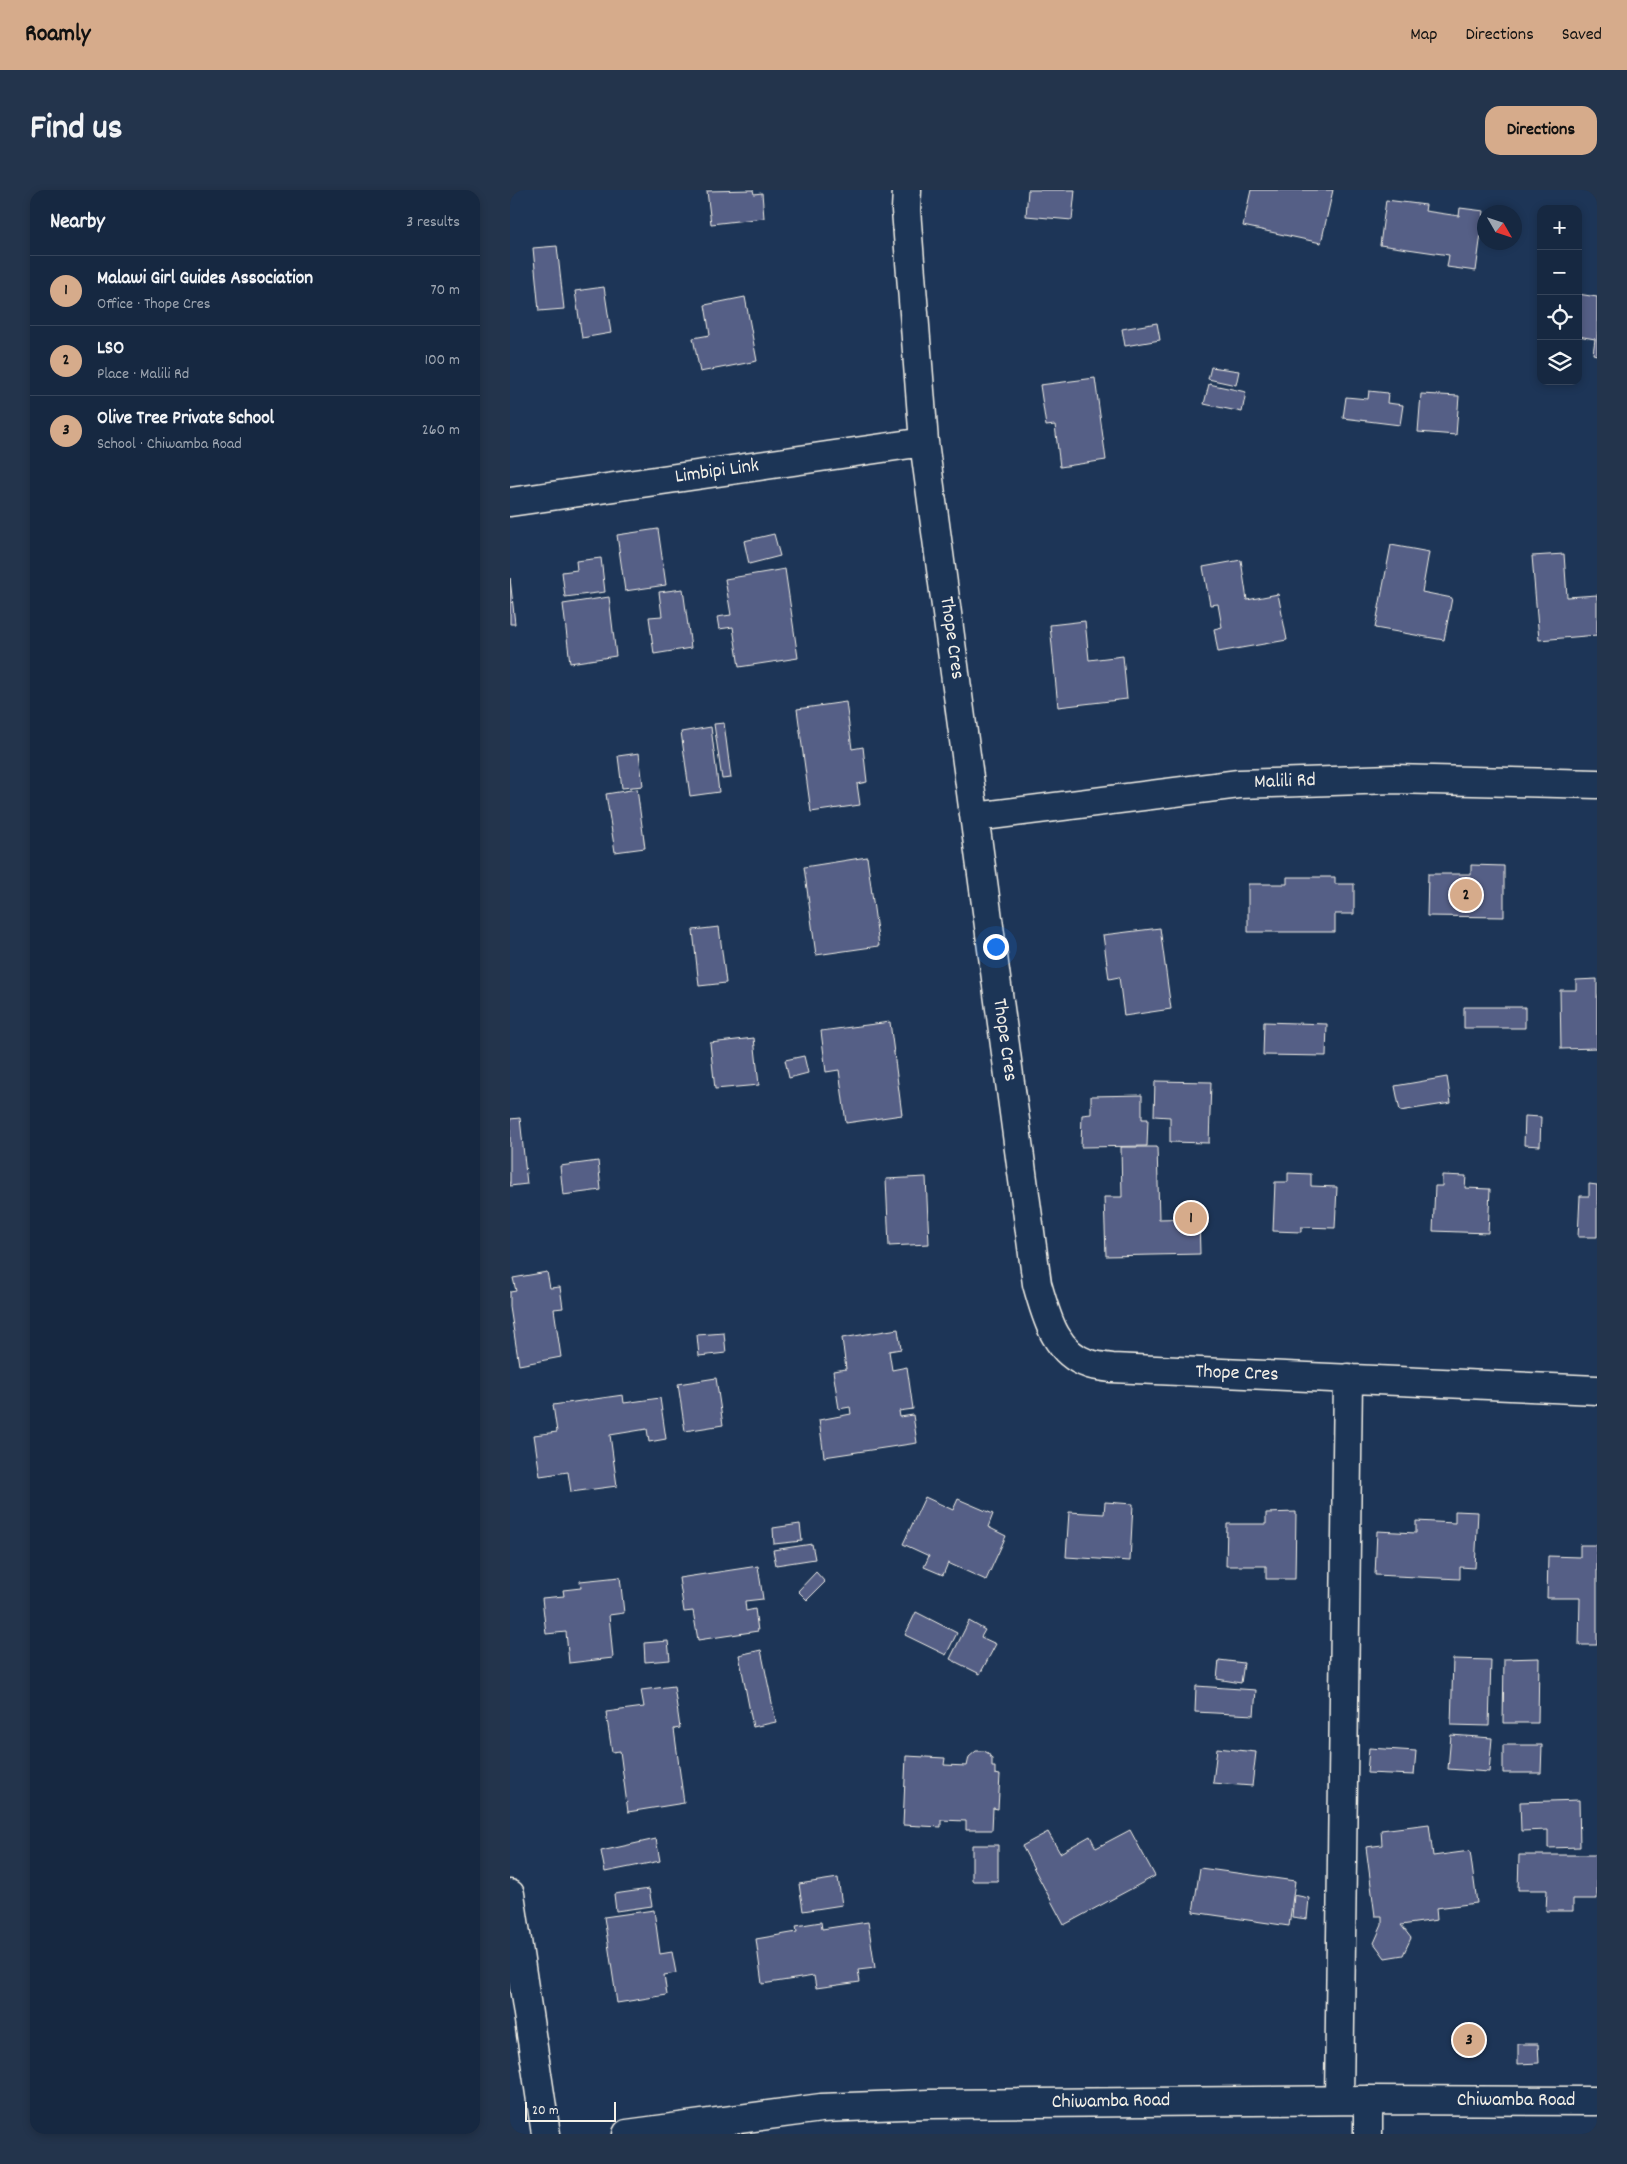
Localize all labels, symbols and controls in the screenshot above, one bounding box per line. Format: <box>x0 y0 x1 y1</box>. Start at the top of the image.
text: Roamly <box>25 18 91 52</box>
text: Map <box>1410 23 1437 48</box>
text: Directions <box>1465 23 1534 48</box>
text: Saved <box>1562 23 1602 48</box>
text: Find us <box>30 105 122 155</box>
button: Directions <box>1485 106 1597 155</box>
north arrow <box>1477 205 1522 250</box>
map controls <box>1537 205 1582 385</box>
button: + <box>1537 205 1582 250</box>
text: Nearby <box>50 208 105 238</box>
text: 3 results <box>406 211 460 234</box>
button: − <box>1537 250 1582 295</box>
text: Malawi Girl Guides Association <box>97 266 313 293</box>
text: 1 <box>64 279 68 302</box>
text: 70 m <box>430 279 460 302</box>
text: Office · Thope Cres <box>97 293 211 316</box>
button: locate <box>1537 295 1582 340</box>
text: LSO <box>97 336 124 363</box>
button: layers <box>1537 340 1582 385</box>
text: 2 <box>63 349 70 372</box>
text: 100 m <box>424 349 460 372</box>
text: Place · Malili Rd <box>97 363 189 386</box>
text: Olive Tree Private School <box>97 406 274 433</box>
text: 3 <box>62 419 70 442</box>
text: 260 m <box>422 419 460 442</box>
text: School · Chiwamba Road <box>97 433 242 456</box>
street label: Limbipi Link <box>673 452 761 492</box>
street label: Thope Cres <box>931 595 971 681</box>
street label: Malili Rd <box>1254 767 1316 797</box>
pin: 2 <box>1450 876 1482 914</box>
your location <box>983 934 1009 960</box>
street label: Thope Cres <box>984 997 1024 1083</box>
pin: 1 <box>1175 1199 1207 1237</box>
street label: Thope Cres <box>1195 1359 1279 1389</box>
pin: 3 <box>1453 2021 1485 2059</box>
street label: Chiwamba Road <box>1051 2087 1171 2117</box>
street label: Chiwamba Road <box>1457 2087 1575 2115</box>
scale bar <box>525 2099 616 2122</box>
text: 20 m <box>532 2101 559 2121</box>

